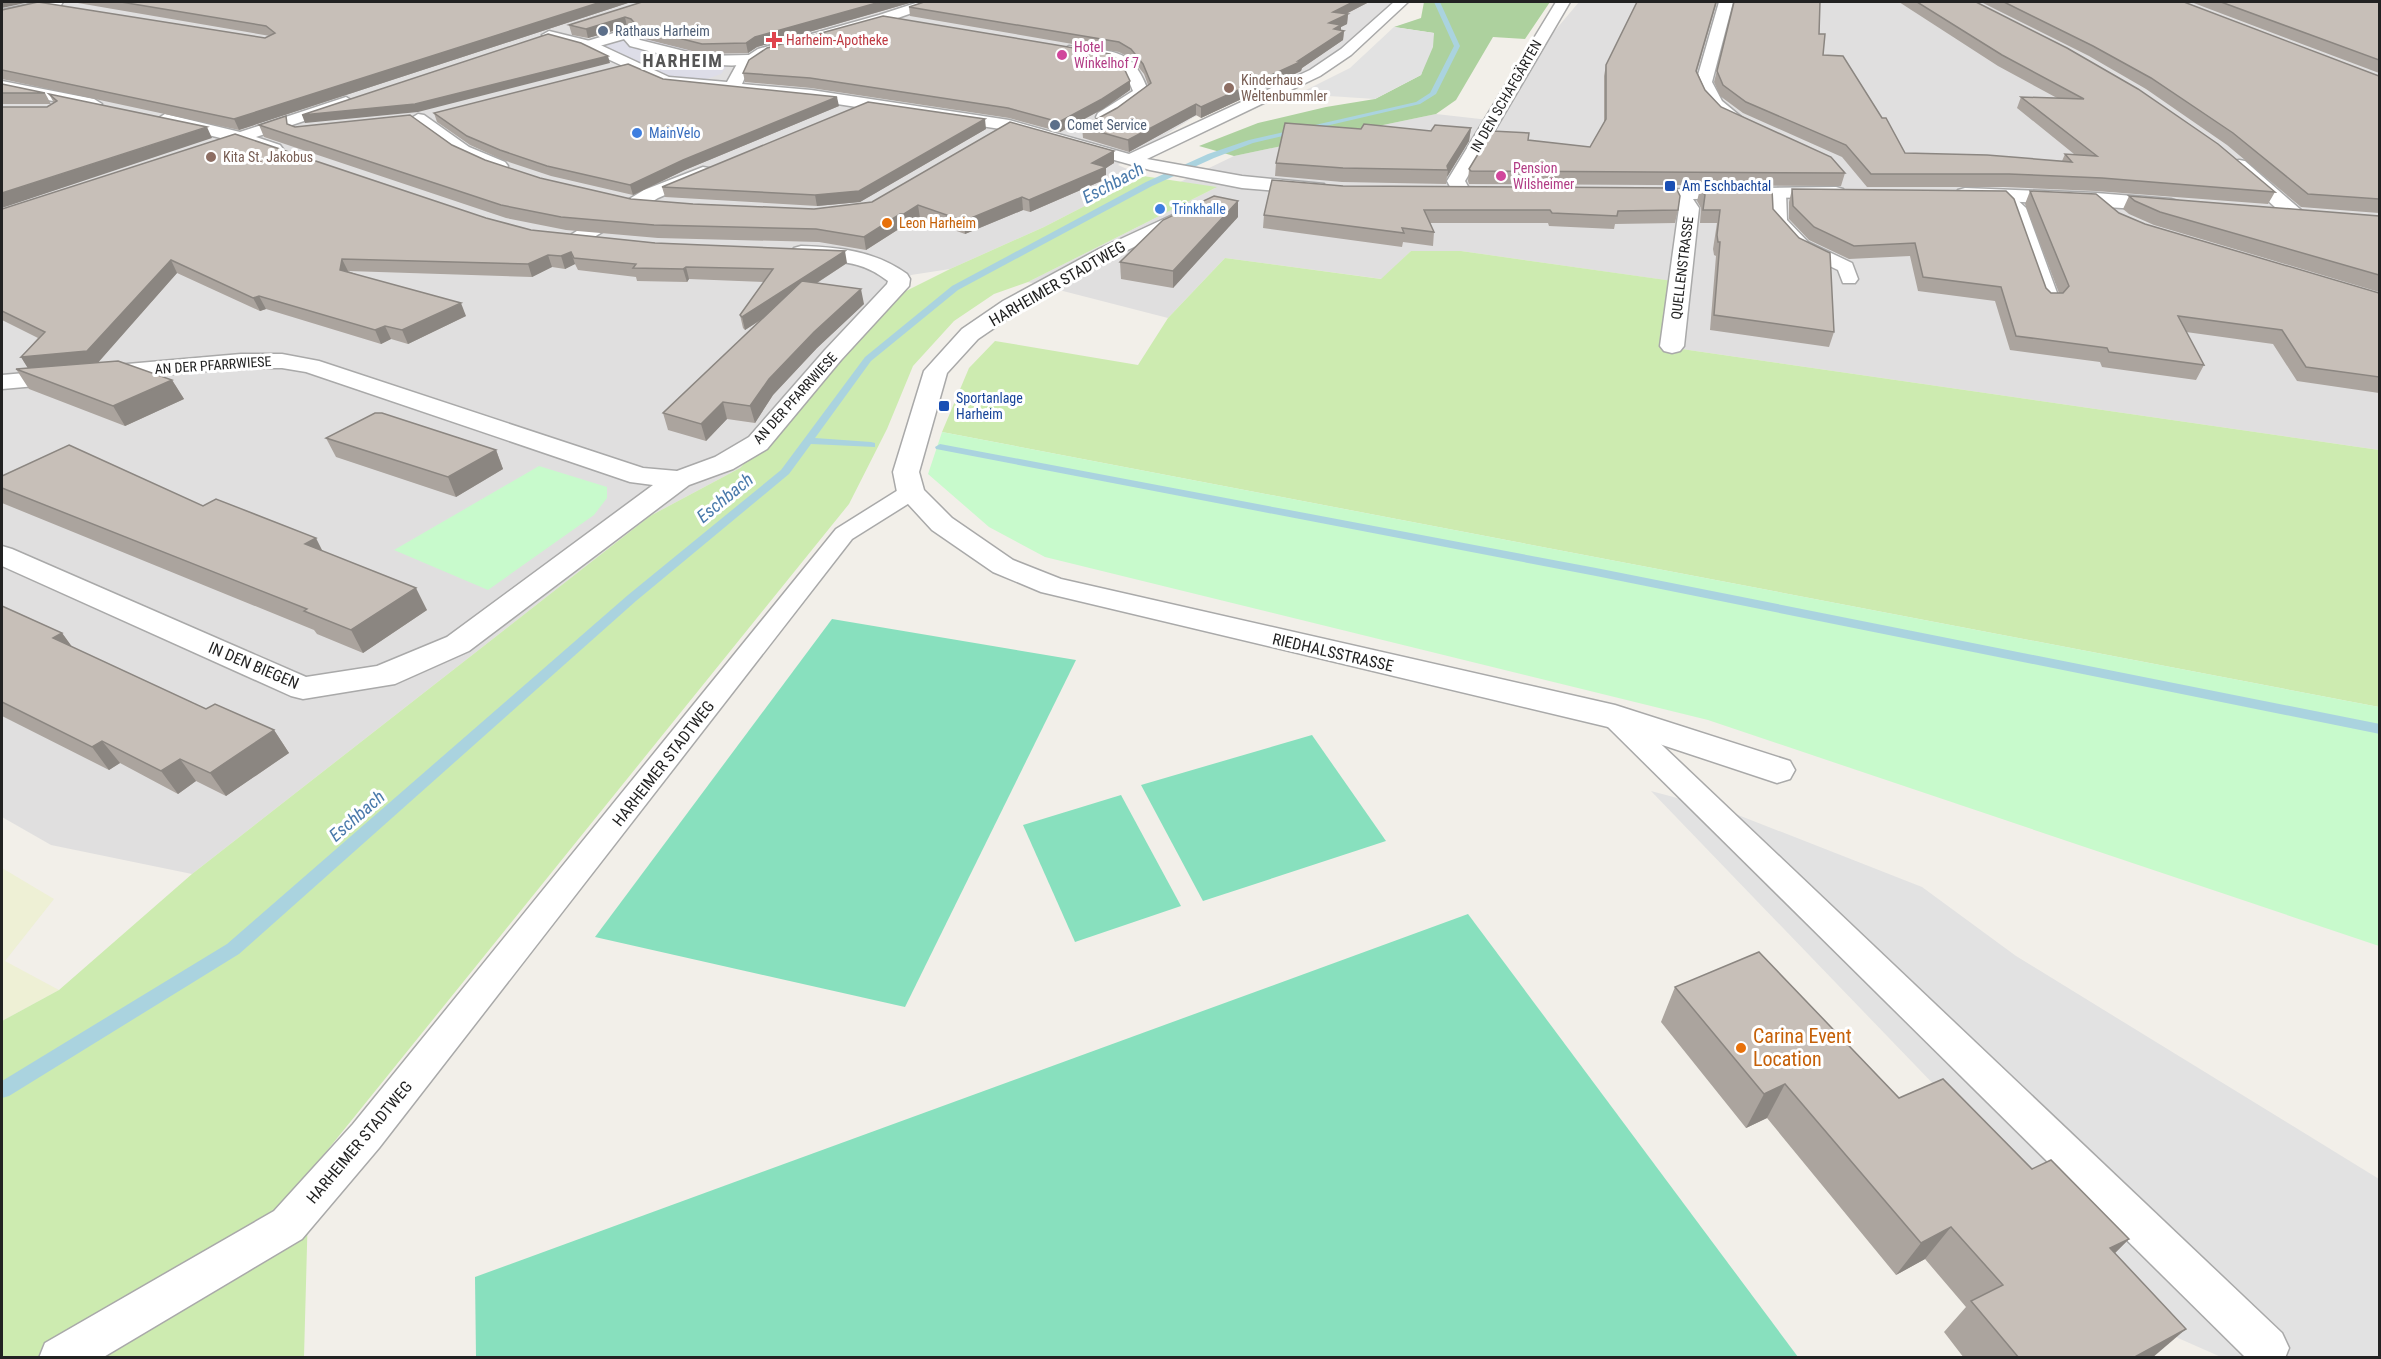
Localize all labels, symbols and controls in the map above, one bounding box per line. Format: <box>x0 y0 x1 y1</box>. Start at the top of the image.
place label: Rathaus Harheim <box>615 23 710 39</box>
marker: Rathaus Harheim <box>596 24 610 38</box>
place label: Harheim-Apotheke <box>786 32 889 48</box>
marker: Harheim-Apotheke <box>767 33 781 47</box>
street label: IN DEN SCHAFGÄRTEN <box>1467 37 1545 155</box>
place label: Hotel Winkelhof 7 <box>1074 39 1139 71</box>
marker: Hotel Winkelhof 7 <box>1055 48 1069 62</box>
district label: HARHEIM <box>643 50 723 71</box>
place label: Kinderhaus Weltenbummler <box>1241 72 1328 104</box>
marker: Kinderhaus Weltenbummler <box>1222 81 1236 95</box>
place label: Comet Service <box>1067 117 1147 133</box>
marker: Comet Service <box>1048 118 1062 132</box>
place label: MainVelo <box>649 125 701 141</box>
marker: MainVelo <box>630 126 644 140</box>
place label: Kita St. Jakobus <box>223 149 313 165</box>
marker: Kita St. Jakobus <box>204 150 218 164</box>
water label: Eschbach <box>1078 158 1147 207</box>
place label: Pension Wilsheimer <box>1513 160 1574 192</box>
marker: Pension Wilsheimer <box>1494 169 1508 183</box>
place label: Am Eschbachtal <box>1682 178 1771 194</box>
marker: Am Eschbachtal <box>1663 179 1677 193</box>
place label: Trinkhalle <box>1172 201 1226 217</box>
marker: Trinkhalle <box>1153 202 1167 216</box>
place label: Leon Harheim <box>899 215 976 231</box>
marker: Leon Harheim <box>880 216 894 230</box>
street label: QUELLENSTRASSE <box>1668 216 1696 320</box>
street label: HARHEIMER STADTWEG <box>986 237 1129 330</box>
street label: AN DER PFARRWIESE <box>750 349 840 447</box>
street label: AN DER PFARRWIESE <box>154 353 272 377</box>
place label: Sportanlage Harheim <box>956 390 1023 422</box>
marker: Sportanlage Harheim <box>937 399 951 413</box>
water label: Eschbach <box>692 468 757 527</box>
street label: RIEDHALSSTRASSE <box>1270 629 1395 676</box>
street label: IN DEN BIEGEN <box>206 638 302 693</box>
street label: HARHEIMER STADTWEG <box>608 697 718 830</box>
water label: Eschbach <box>325 786 389 845</box>
place label: Carina Event Location <box>1753 1024 1852 1071</box>
marker: Carina Event Location <box>1734 1041 1748 1055</box>
street label: HARHEIMER STADTWEG <box>303 1077 416 1207</box>

